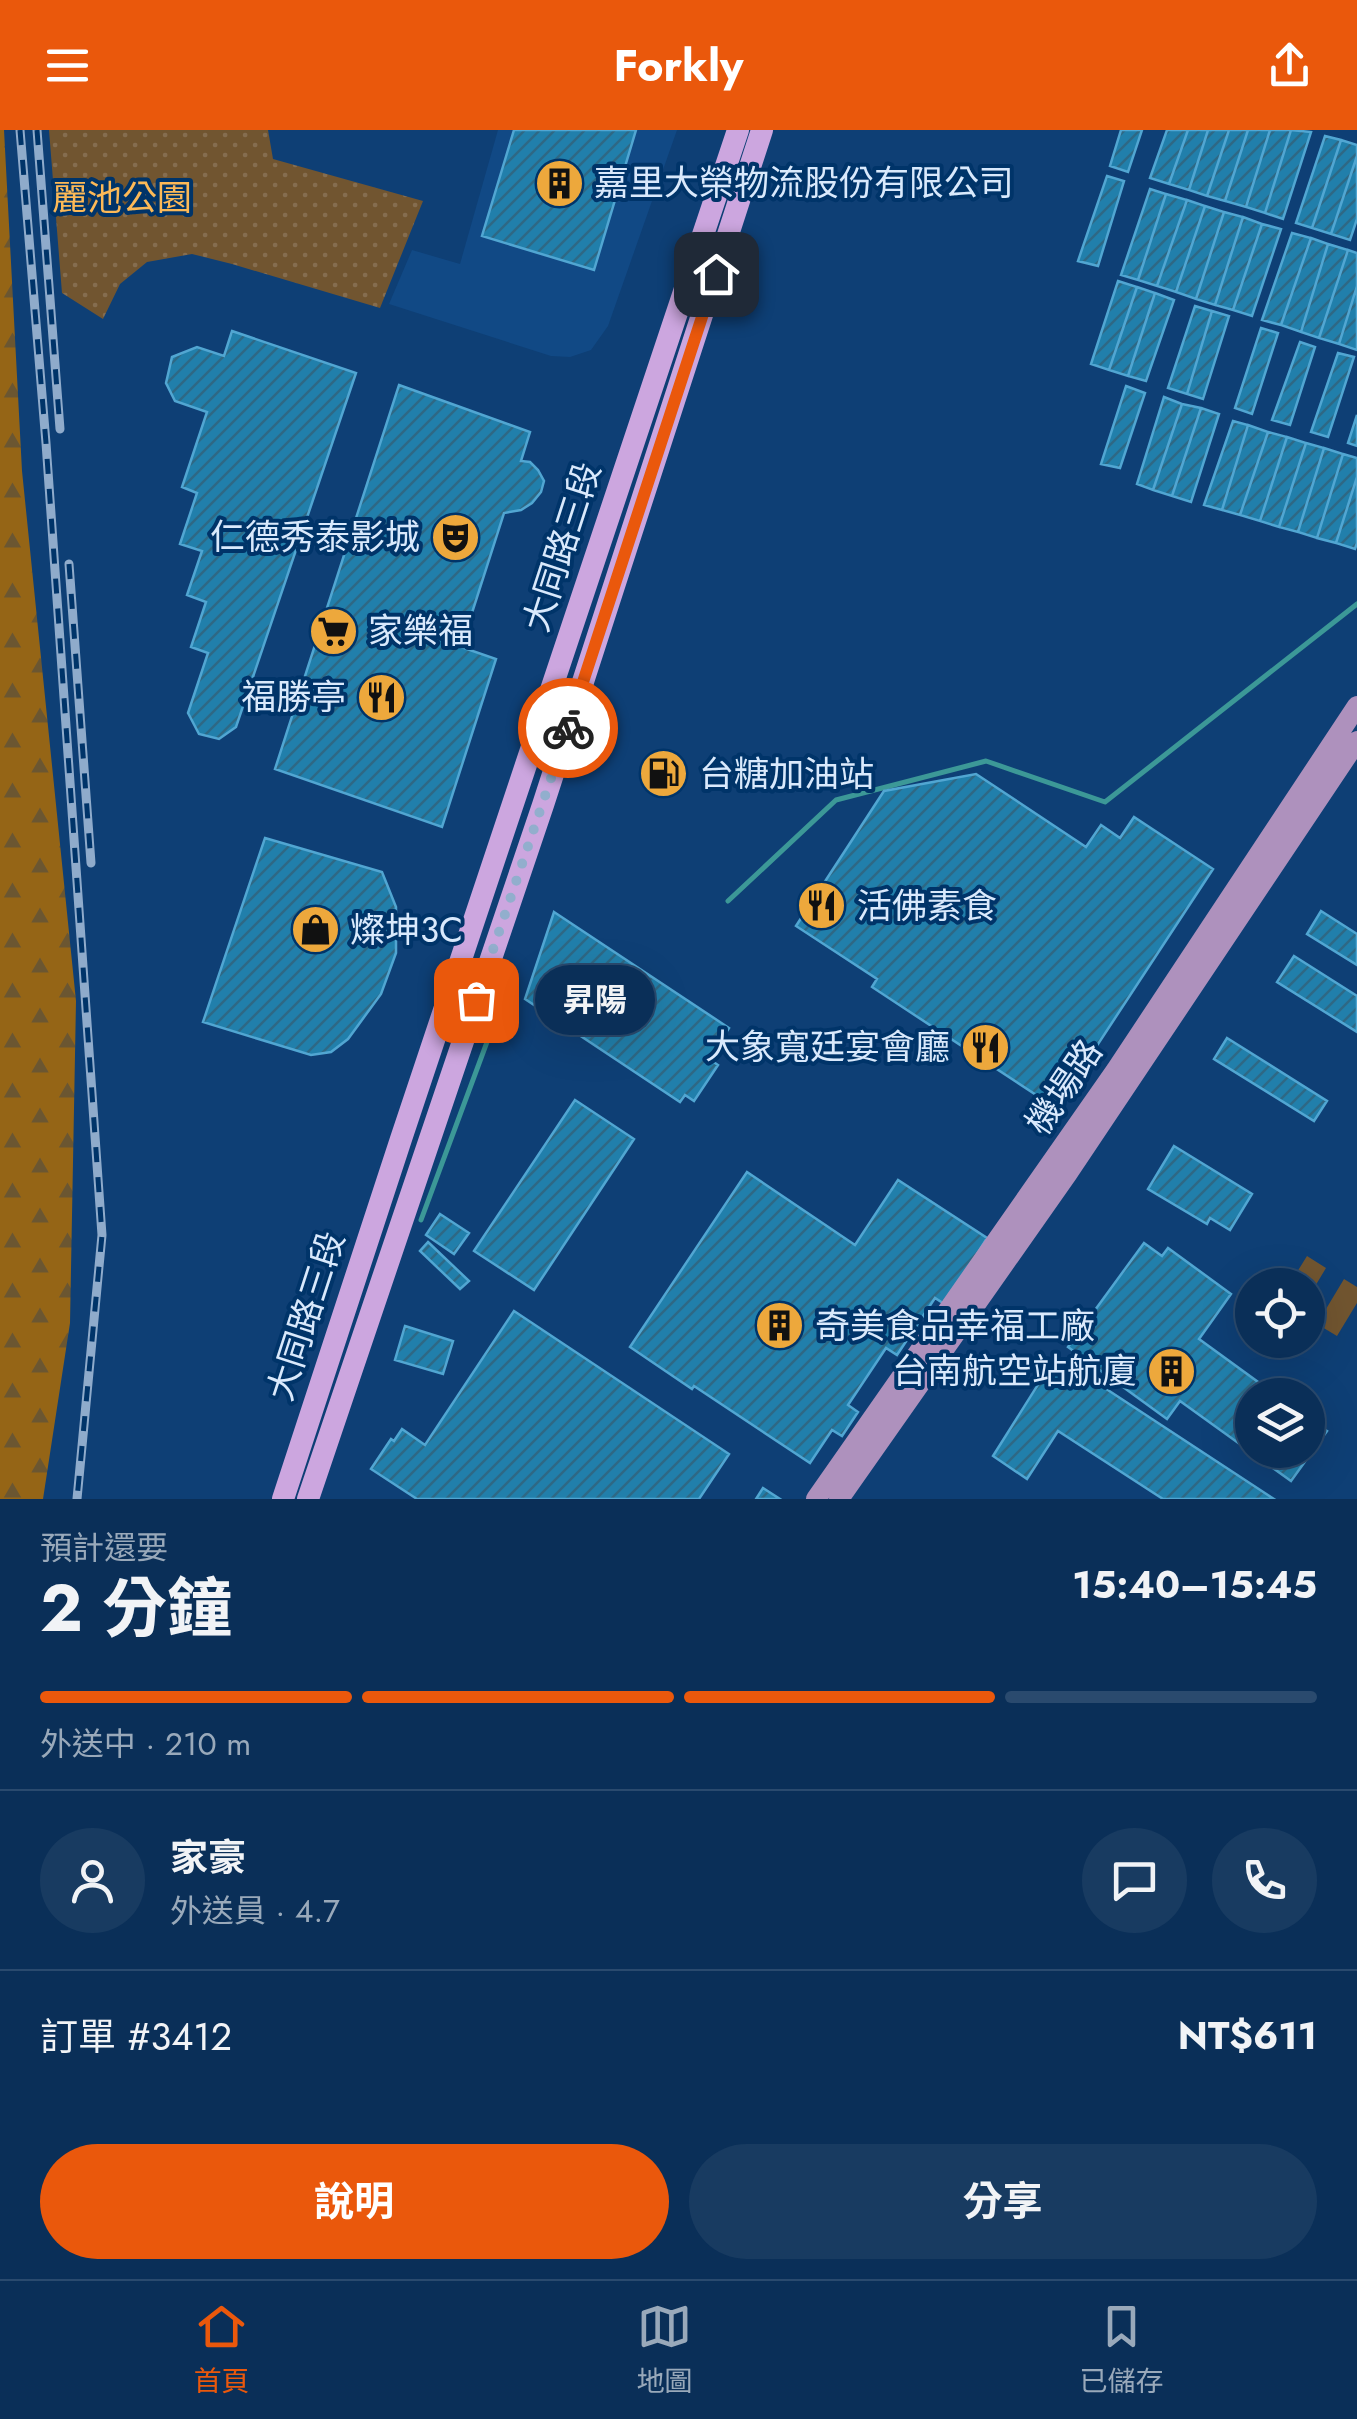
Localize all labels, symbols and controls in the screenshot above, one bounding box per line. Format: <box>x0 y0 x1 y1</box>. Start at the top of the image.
text: Forkly <box>613 33 744 98</box>
icon: menu <box>40 38 95 93</box>
icon: share <box>1262 38 1317 93</box>
building icon: 嘉里大榮物流股份有限公司 <box>533 157 585 209</box>
place label: 嘉里大榮物流股份有限公司 <box>594 158 1014 208</box>
park label: 麗池公園 <box>52 173 192 223</box>
pin <box>674 232 759 317</box>
icon: home <box>689 247 744 302</box>
street label: 大同路三段 <box>511 456 613 638</box>
theatre icon: 仁德秀泰影城 <box>429 511 481 563</box>
place label: 仁德秀泰影城 <box>210 512 420 562</box>
supermarket icon: 家樂福 <box>307 605 359 657</box>
place label: 家樂福 <box>368 606 473 656</box>
restaurant icon: 福勝亭 <box>355 671 407 723</box>
place label: 福勝亭 <box>241 672 346 722</box>
courier <box>518 678 618 778</box>
icon: bike <box>541 701 596 756</box>
fuel station icon: 台糖加油站 <box>638 748 690 800</box>
place label: 台糖加油站 <box>699 749 874 799</box>
restaurant icon: 活佛素食 <box>796 880 848 932</box>
place label: 活佛素食 <box>857 881 997 931</box>
shop icon: 燦坤3C <box>289 904 341 956</box>
place label: 燦坤3C <box>350 905 463 955</box>
pin <box>434 958 519 1043</box>
callout: 昇陽 <box>536 965 656 1035</box>
icon: bag <box>449 973 504 1028</box>
text: 昇陽 <box>563 977 627 1023</box>
restaurant icon: 大象寬廷宴會廳 <box>959 1021 1011 1073</box>
place label: 大象寬廷宴會廳 <box>705 1022 950 1072</box>
street label: 機場路 <box>1014 1029 1114 1145</box>
street label: 大同路三段 <box>255 1225 357 1407</box>
map controls <box>1235 1268 1325 1468</box>
button: locate <box>1235 1268 1325 1358</box>
building icon: 奇美食品幸福工廠 <box>754 1300 806 1352</box>
place label: 奇美食品幸福工廠 <box>815 1301 1095 1351</box>
building icon: 台南航空站航廈 <box>1146 1345 1198 1397</box>
place label: 台南航空站航廈 <box>892 1346 1137 1396</box>
button: layers <box>1235 1378 1325 1468</box>
text: 預計還要 <box>40 1525 168 1571</box>
text: 15:40–15:45 <box>1072 1557 1317 1612</box>
text: 2 分鐘 <box>40 1561 232 1655</box>
text: 外送中 · 210 m <box>40 1721 251 1767</box>
button: person <box>40 1828 145 1933</box>
button: chat <box>1082 1828 1187 1933</box>
button: phone <box>1212 1828 1317 1933</box>
text: 家豪 <box>170 1830 246 1885</box>
text: 外送員 · 4.7 <box>170 1888 340 1934</box>
text: NT$611 <box>1178 2008 1317 2063</box>
text: 訂單 #3412 <box>40 2009 232 2064</box>
button: 說明 <box>40 2144 669 2259</box>
button: 分享 <box>689 2144 1317 2259</box>
tab: 首頁 <box>193 2299 250 2402</box>
tab: 地圖 <box>636 2299 693 2402</box>
tab: 已儲存 <box>1079 2299 1164 2402</box>

